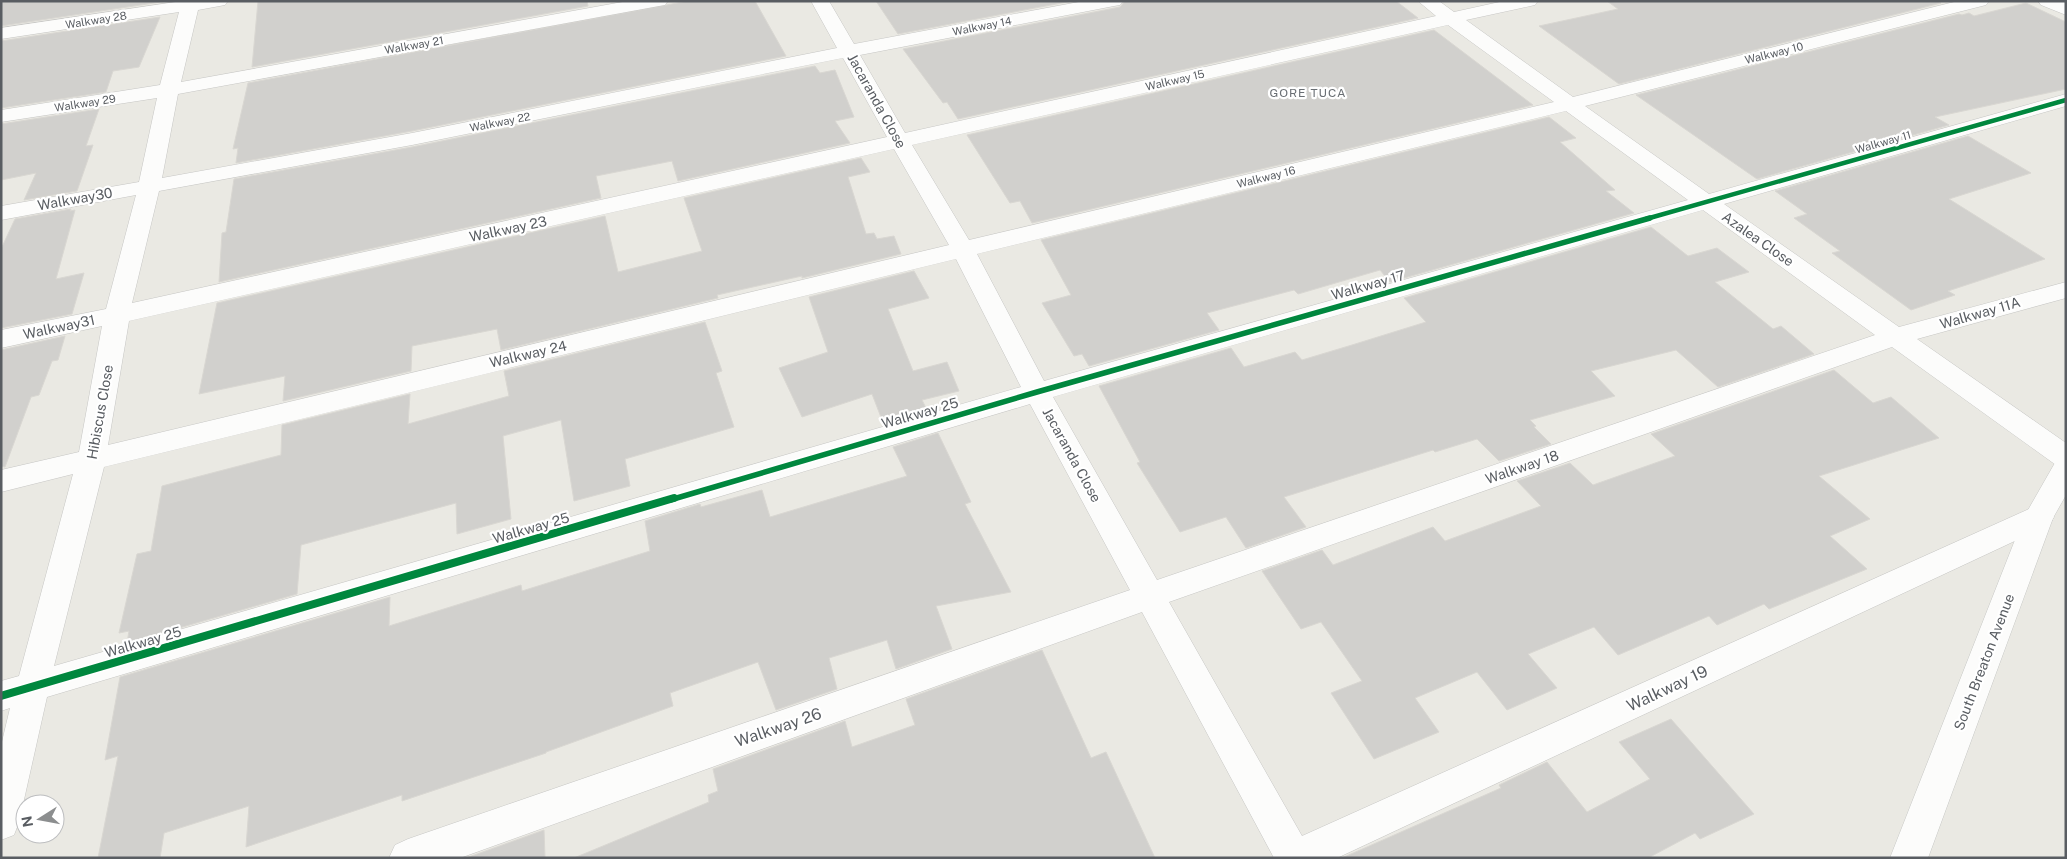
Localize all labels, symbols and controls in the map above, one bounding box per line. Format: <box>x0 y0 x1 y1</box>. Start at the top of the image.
street label: Walkway 28 <box>64 9 128 31</box>
street label: Walkway 14 <box>951 14 1013 38</box>
street label: Walkway 21 <box>384 34 444 56</box>
street label: Walkway 10 <box>1744 40 1805 66</box>
street label: Jacaranda Close <box>844 51 910 151</box>
street label: Walkway 15 <box>1144 67 1206 93</box>
district label: GORE TUCA <box>1269 86 1347 100</box>
street label: Walkway 29 <box>53 92 117 114</box>
street label: Walkway 22 <box>469 110 532 134</box>
street label: Walkway 11 <box>1854 128 1912 156</box>
street label: Walkway 16 <box>1235 164 1297 190</box>
street label: Walkway30 <box>36 185 114 213</box>
street label: Azalea Close <box>1719 208 1797 270</box>
street label: Walkway 23 <box>468 213 548 245</box>
street label: Walkway 17 <box>1329 267 1407 303</box>
street label: Walkway 11A <box>1938 294 2022 332</box>
street label: Walkway31 <box>22 312 96 342</box>
street label: Walkway 24 <box>488 337 568 371</box>
street label: Hibiscus Close <box>84 363 116 461</box>
street label: Walkway 25 <box>880 394 960 432</box>
street label: Jacaranda Close <box>1039 405 1105 505</box>
street label: Walkway 18 <box>1483 447 1561 487</box>
street label: Walkway 25 <box>491 509 571 547</box>
street label: South Breaton Avenue <box>1951 591 2017 733</box>
street label: Walkway 25 <box>103 623 183 661</box>
street label: Walkway 19 <box>1624 661 1711 715</box>
street label: Walkway 26 <box>732 704 824 751</box>
north arrow <box>15 794 65 844</box>
text: N <box>18 815 36 828</box>

